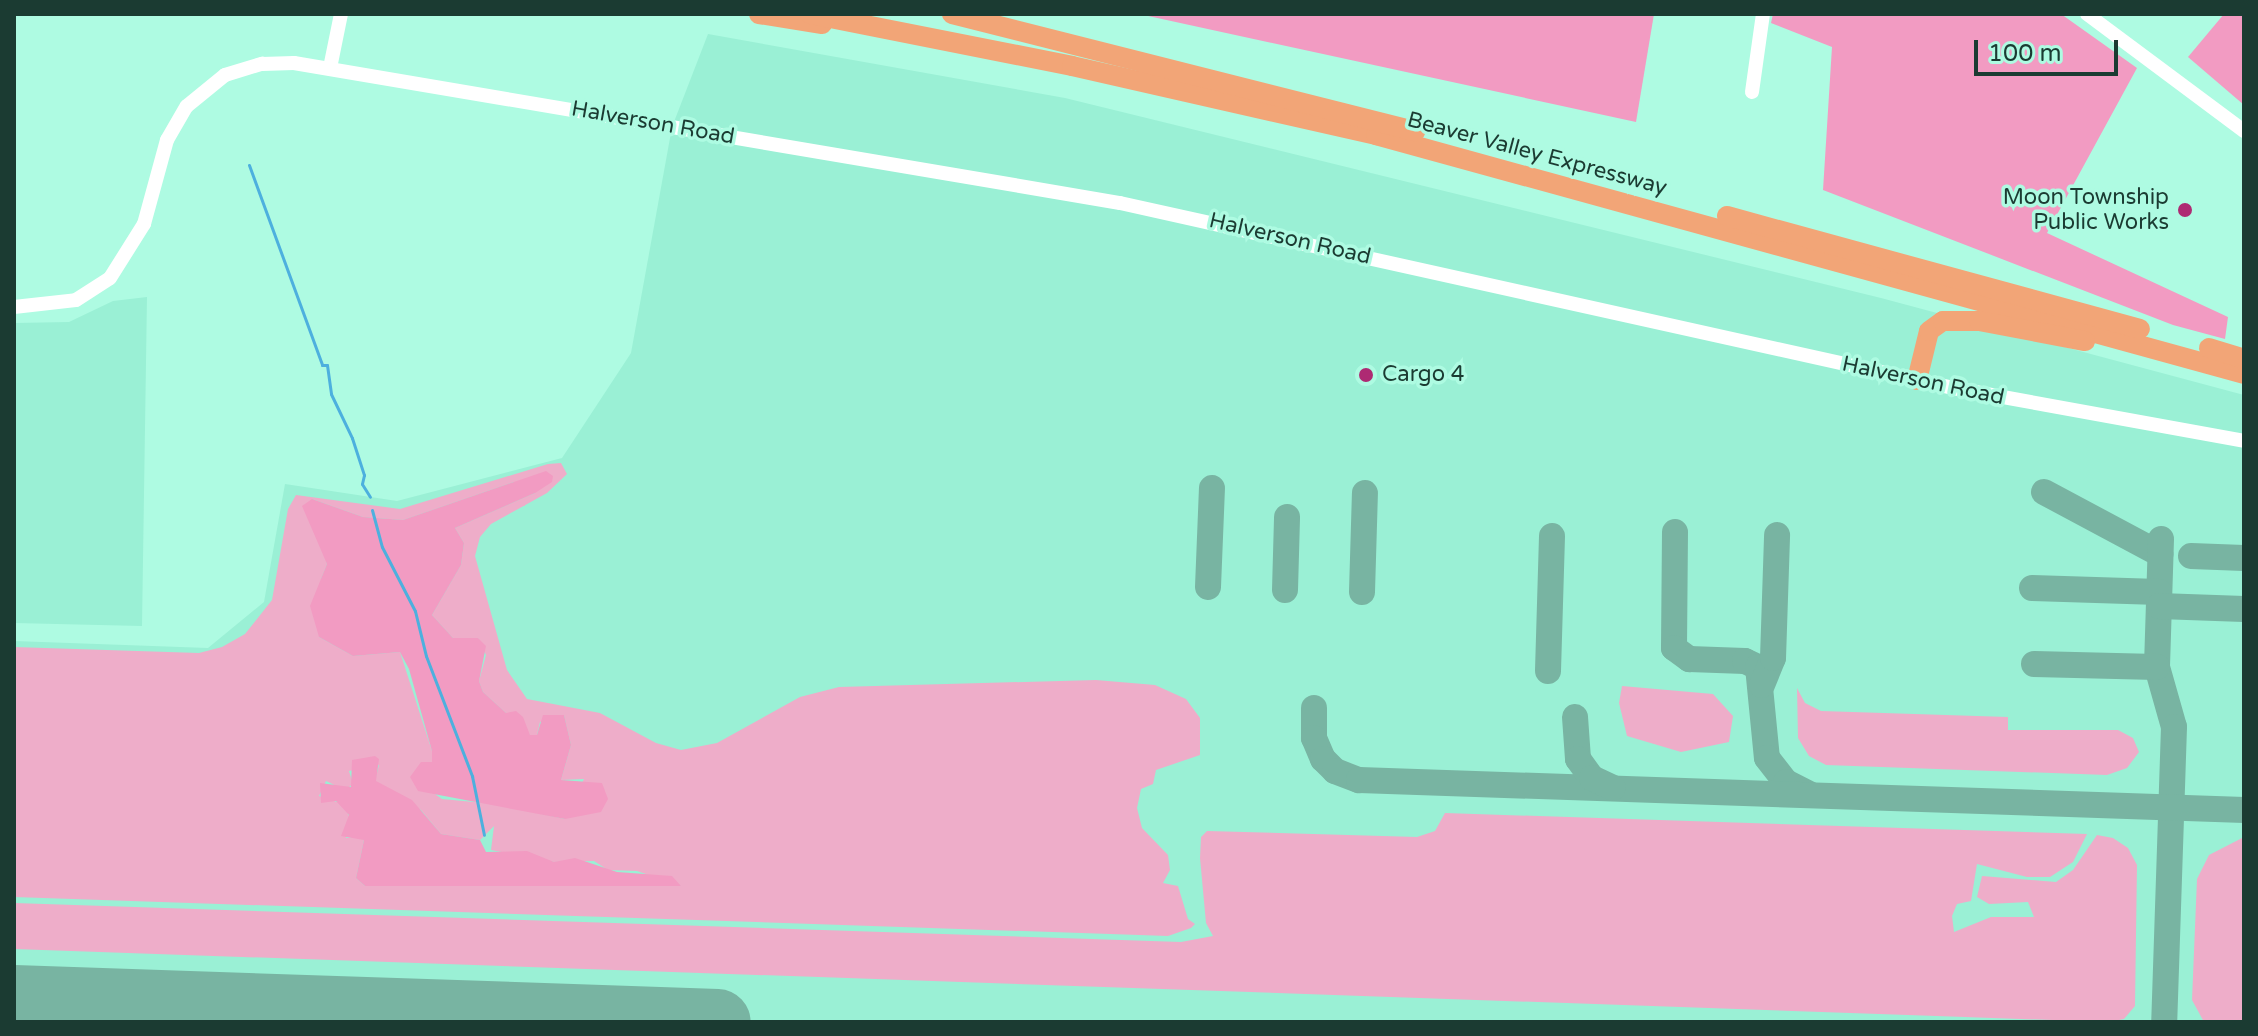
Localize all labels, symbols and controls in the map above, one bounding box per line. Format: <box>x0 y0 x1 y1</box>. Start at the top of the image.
scale bar <box>1978 24 2122 74</box>
text: 100 m <box>1988 39 2062 68</box>
street label: Halverson Road <box>569 96 737 150</box>
street label: Beaver Valley Expressway <box>1404 107 1670 201</box>
place label: Moon Township Public Works <box>2003 184 2169 236</box>
marker: Moon Township Public Works <box>2176 201 2194 219</box>
street label: Halverson Road <box>1207 208 1373 270</box>
street label: Halverson Road <box>1839 351 2007 411</box>
place label: Cargo 4 <box>1382 362 1465 388</box>
marker: Cargo 4 <box>1357 366 1375 384</box>

